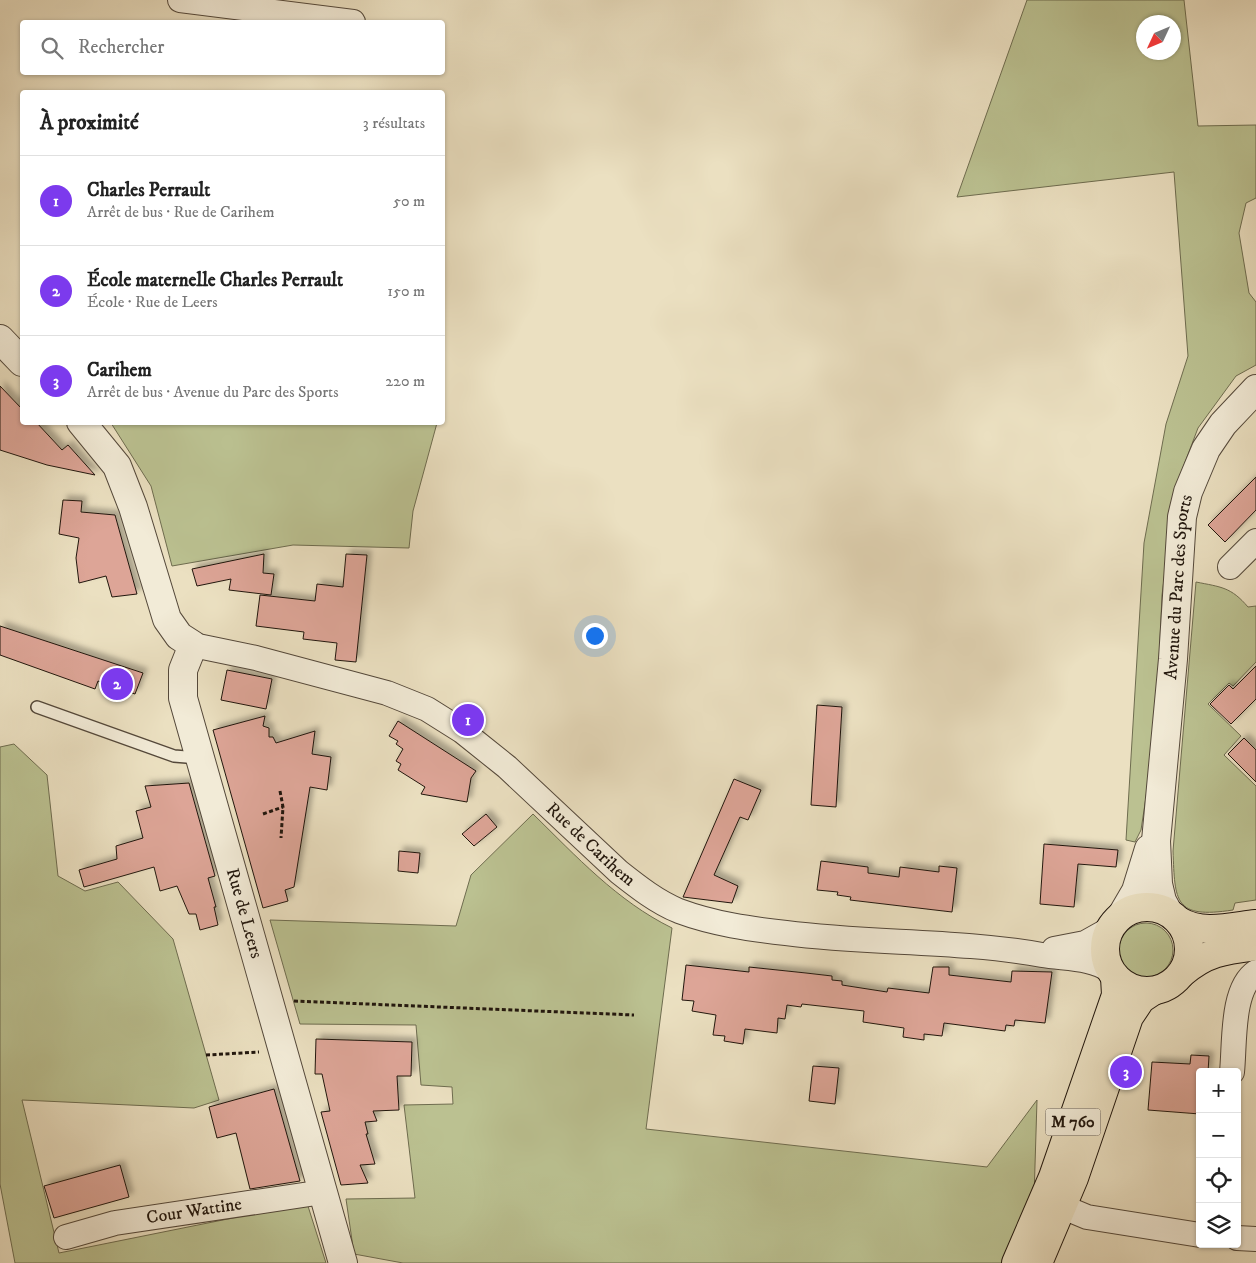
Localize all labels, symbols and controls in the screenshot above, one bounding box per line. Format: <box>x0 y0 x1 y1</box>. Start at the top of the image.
north arrow <box>1136 15 1181 60</box>
search box <box>20 20 445 75</box>
icon: search <box>38 34 66 62</box>
text: Rechercher <box>78 36 164 59</box>
text: À proximité <box>40 110 139 136</box>
text: 3 résultats <box>363 113 425 133</box>
text: Charles Perrault <box>87 179 210 202</box>
text: 1 <box>53 191 59 211</box>
text: 50 m <box>393 191 425 211</box>
text: Arrêt de bus · Rue de Carihem <box>87 202 275 222</box>
text: École maternelle Charles Perrault <box>87 269 343 292</box>
text: 2 <box>52 281 60 301</box>
text: 150 m <box>387 281 425 301</box>
text: École · Rue de Leers <box>87 292 218 312</box>
text: Carihem <box>87 359 152 382</box>
text: 3 <box>53 371 59 391</box>
text: 220 m <box>385 371 425 391</box>
text: Arrêt de bus · Avenue du Parc des Sports <box>87 382 339 402</box>
street label: Avenue du Parc des Sports <box>1160 492 1198 681</box>
your location <box>582 623 608 649</box>
pin: 2 <box>101 665 133 703</box>
pin: 1 <box>452 701 484 739</box>
street label: Rue de Carihem <box>541 798 639 891</box>
street label: Rue de Leers <box>221 866 267 961</box>
pin: 3 <box>1110 1053 1142 1091</box>
map controls <box>1196 1068 1241 1248</box>
button: + <box>1196 1068 1241 1113</box>
road number: M 760 <box>1046 1108 1100 1136</box>
button: − <box>1196 1113 1241 1158</box>
button: locate <box>1196 1158 1241 1203</box>
street label: Cour Wattine <box>145 1193 243 1229</box>
button: layers <box>1196 1203 1241 1248</box>

